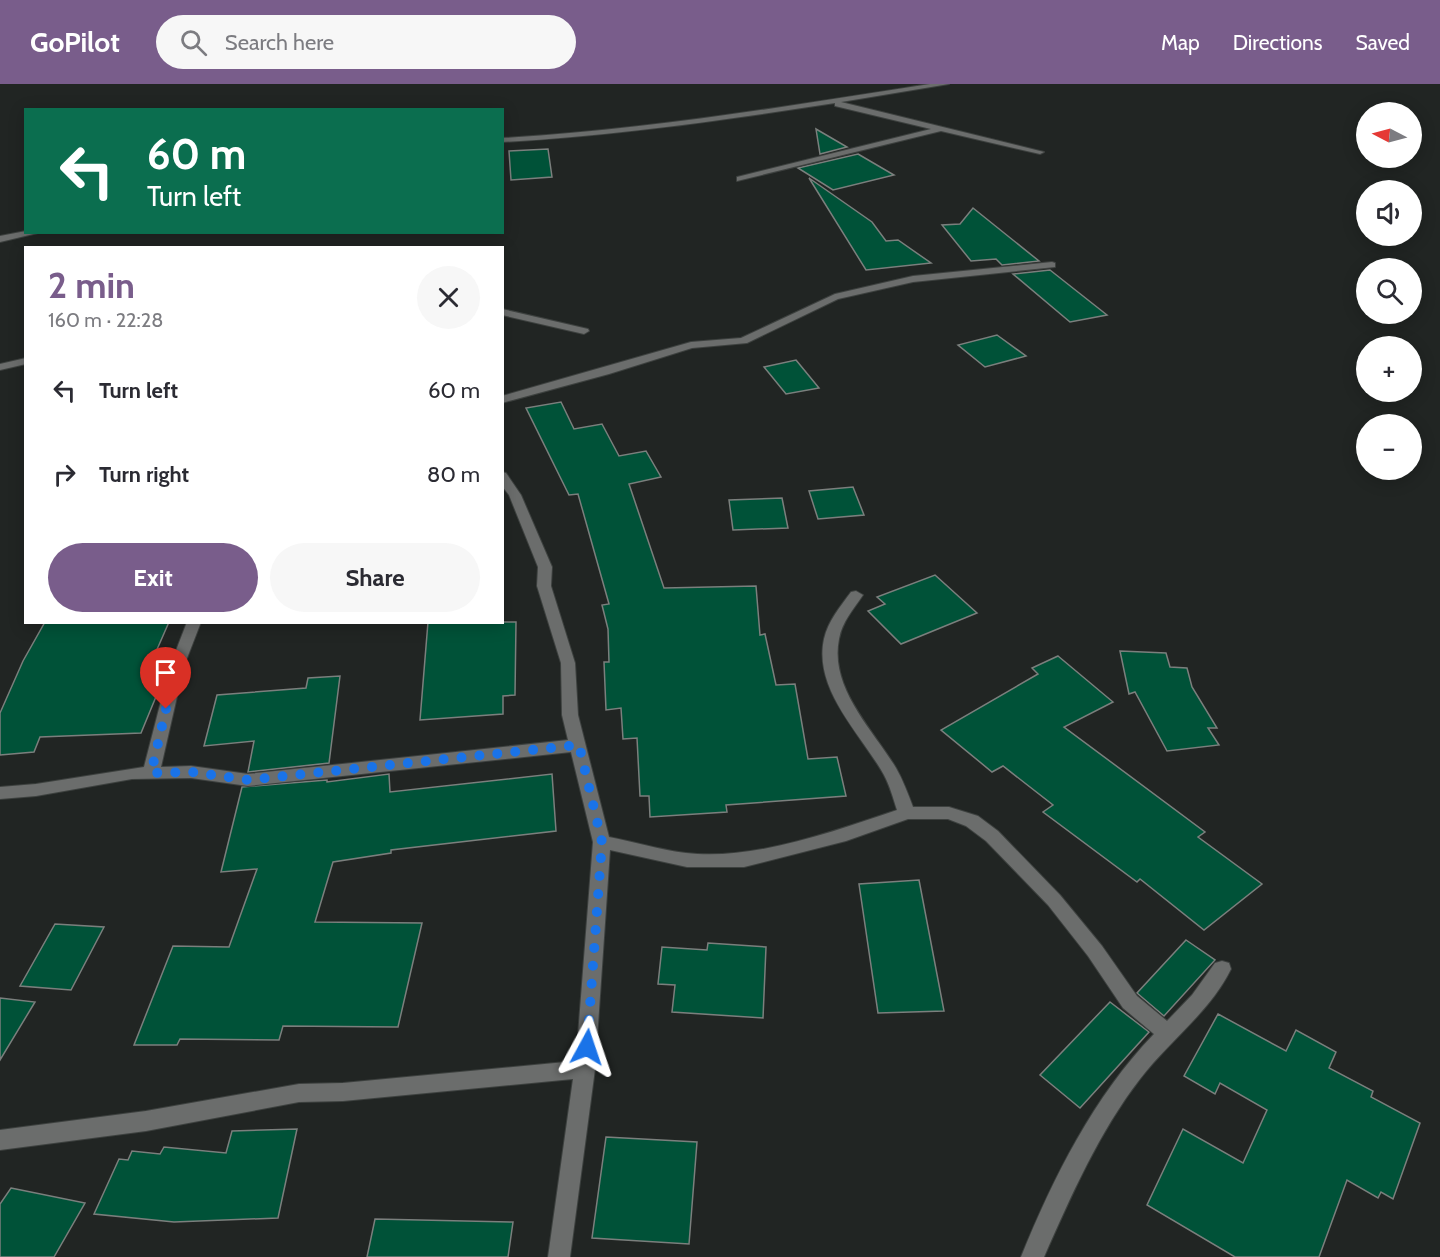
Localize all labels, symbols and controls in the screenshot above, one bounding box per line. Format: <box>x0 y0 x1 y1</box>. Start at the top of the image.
search box <box>156 15 576 69</box>
text: GoPilot <box>30 25 120 59</box>
icon: search <box>177 26 210 59</box>
text: Search here <box>225 29 334 56</box>
text: Map <box>1161 30 1200 55</box>
text: Directions <box>1233 30 1322 55</box>
text: Saved <box>1355 30 1410 55</box>
north arrow <box>1356 102 1422 168</box>
map controls <box>1356 102 1422 480</box>
text: 60 m <box>147 128 246 180</box>
icon: left <box>48 132 126 210</box>
text: Turn left <box>147 180 241 213</box>
button: sound <box>1356 180 1422 246</box>
button: search <box>1356 258 1422 324</box>
text: 2 min <box>48 263 135 307</box>
button: close <box>417 266 480 329</box>
text: 160 m · 22:28 <box>48 308 163 332</box>
button: + <box>1356 336 1422 402</box>
icon: left <box>48 374 81 407</box>
text: Turn left <box>99 377 178 404</box>
text: 60 m <box>428 377 480 404</box>
button: − <box>1356 414 1422 480</box>
icon: right <box>48 458 81 491</box>
text: Turn right <box>99 461 189 488</box>
text: 80 m <box>427 461 480 488</box>
button: Exit <box>48 543 258 612</box>
button: Share <box>270 543 480 612</box>
pin <box>140 647 191 709</box>
icon: arrive <box>149 656 182 689</box>
position arrow <box>555 1015 619 1079</box>

